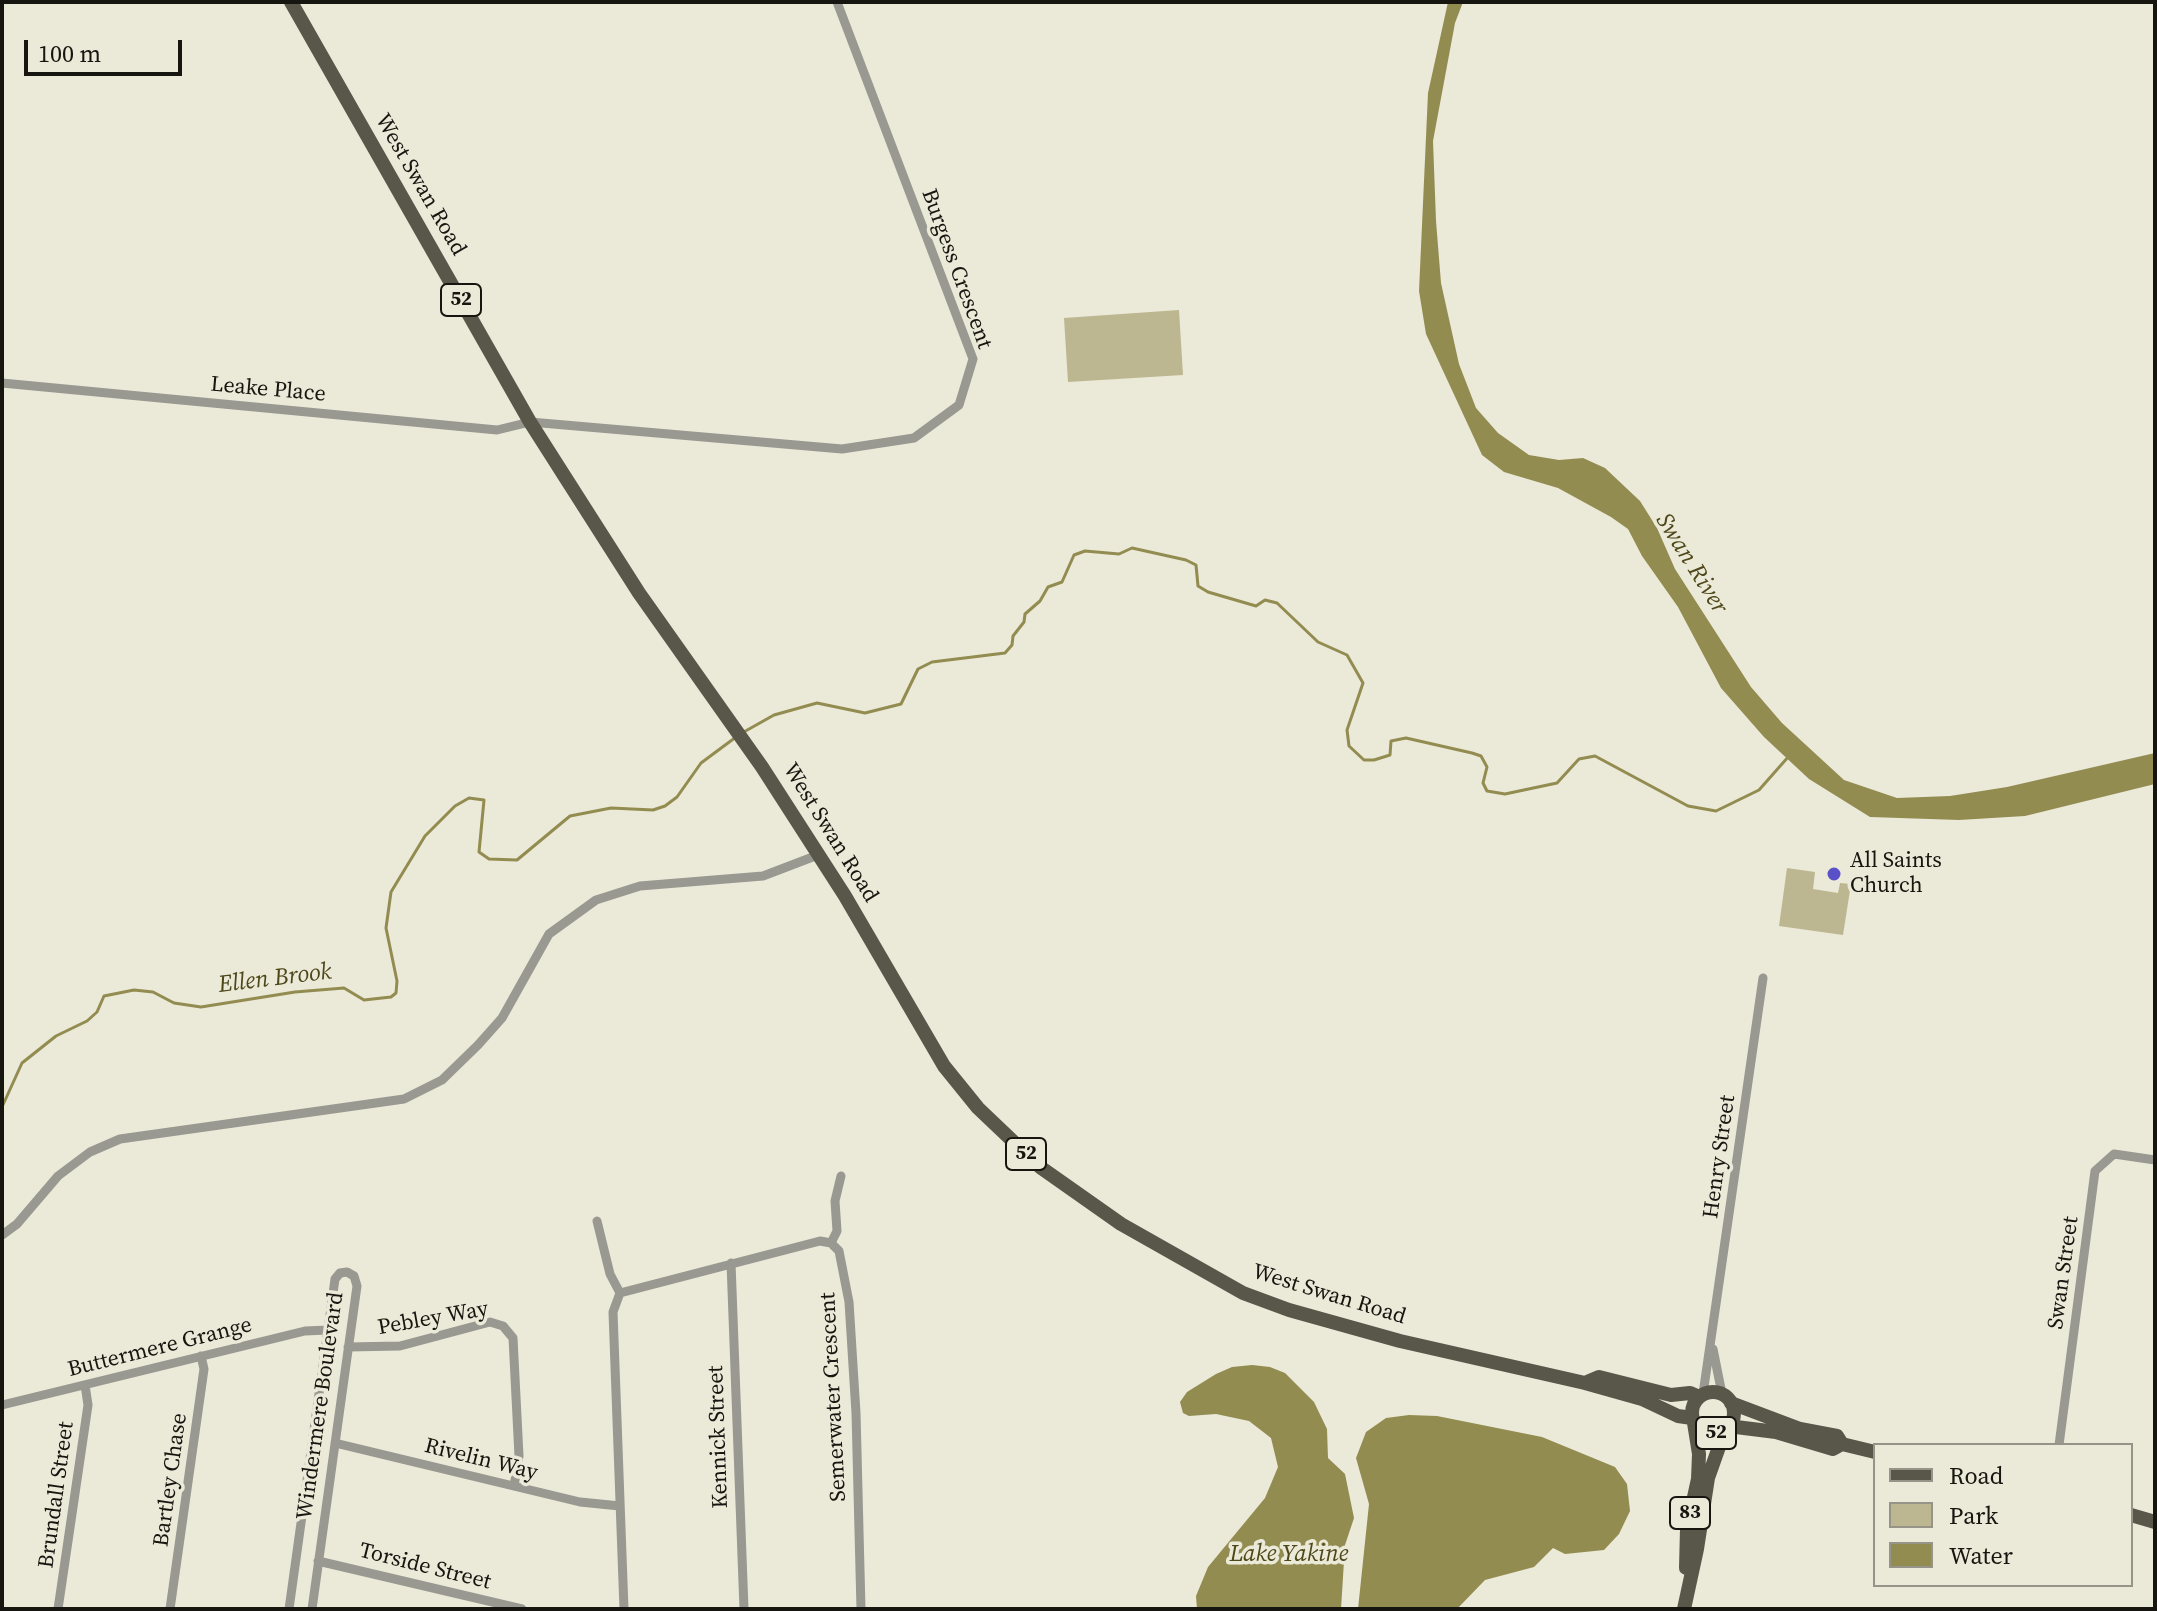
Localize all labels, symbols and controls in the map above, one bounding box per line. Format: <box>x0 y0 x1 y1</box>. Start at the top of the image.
scale bar <box>28 24 186 74</box>
text: 100 m <box>38 37 101 70</box>
street label: West Swan Road <box>369 109 471 261</box>
street label: Burgess Crescent <box>915 186 997 352</box>
road number: 52 <box>441 284 481 316</box>
street label: Leake Place <box>209 372 327 408</box>
water label: Swan River <box>1649 508 1733 620</box>
street label: West Swan Road <box>777 758 883 908</box>
place label: All Saints Church <box>1850 848 1942 900</box>
marker: All Saints Church <box>1825 865 1843 883</box>
water label: Ellen Brook <box>217 958 333 1000</box>
street label: Henry Street <box>1698 1094 1742 1220</box>
road number: 52 <box>1006 1138 1046 1170</box>
street label: Swan Street <box>2043 1215 2085 1331</box>
street label: West Swan Road <box>1249 1259 1409 1331</box>
street label: Windermere Boulevard <box>292 1291 350 1521</box>
street label: Semerwater Crescent <box>815 1292 853 1502</box>
street label: Pebley Way <box>376 1296 490 1342</box>
street label: Buttermere Grange <box>65 1312 255 1384</box>
street label: Kennick Street <box>703 1365 735 1509</box>
street label: Bartley Chase <box>149 1411 193 1549</box>
road number: 52 <box>1696 1417 1736 1449</box>
street label: Brundall Street <box>34 1420 80 1570</box>
street label: Rivelin Way <box>422 1433 540 1487</box>
legend <box>1873 1443 2133 1587</box>
text: Road <box>1949 1459 2003 1492</box>
road number: 83 <box>1670 1497 1710 1529</box>
text: Park <box>1949 1499 1998 1532</box>
street label: Torside Street <box>356 1538 494 1596</box>
text: Water <box>1949 1539 2013 1572</box>
water label: Lake Yakine <box>1229 1541 1349 1569</box>

